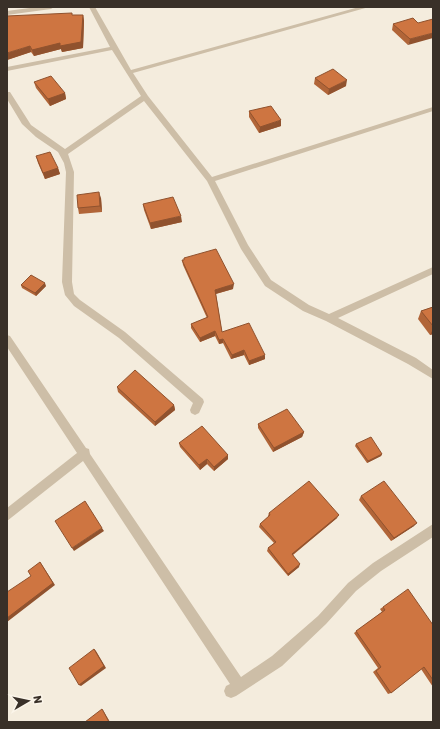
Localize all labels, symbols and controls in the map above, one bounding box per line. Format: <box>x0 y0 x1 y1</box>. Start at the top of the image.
north arrow <box>8 681 48 721</box>
text: N <box>30 695 44 705</box>

